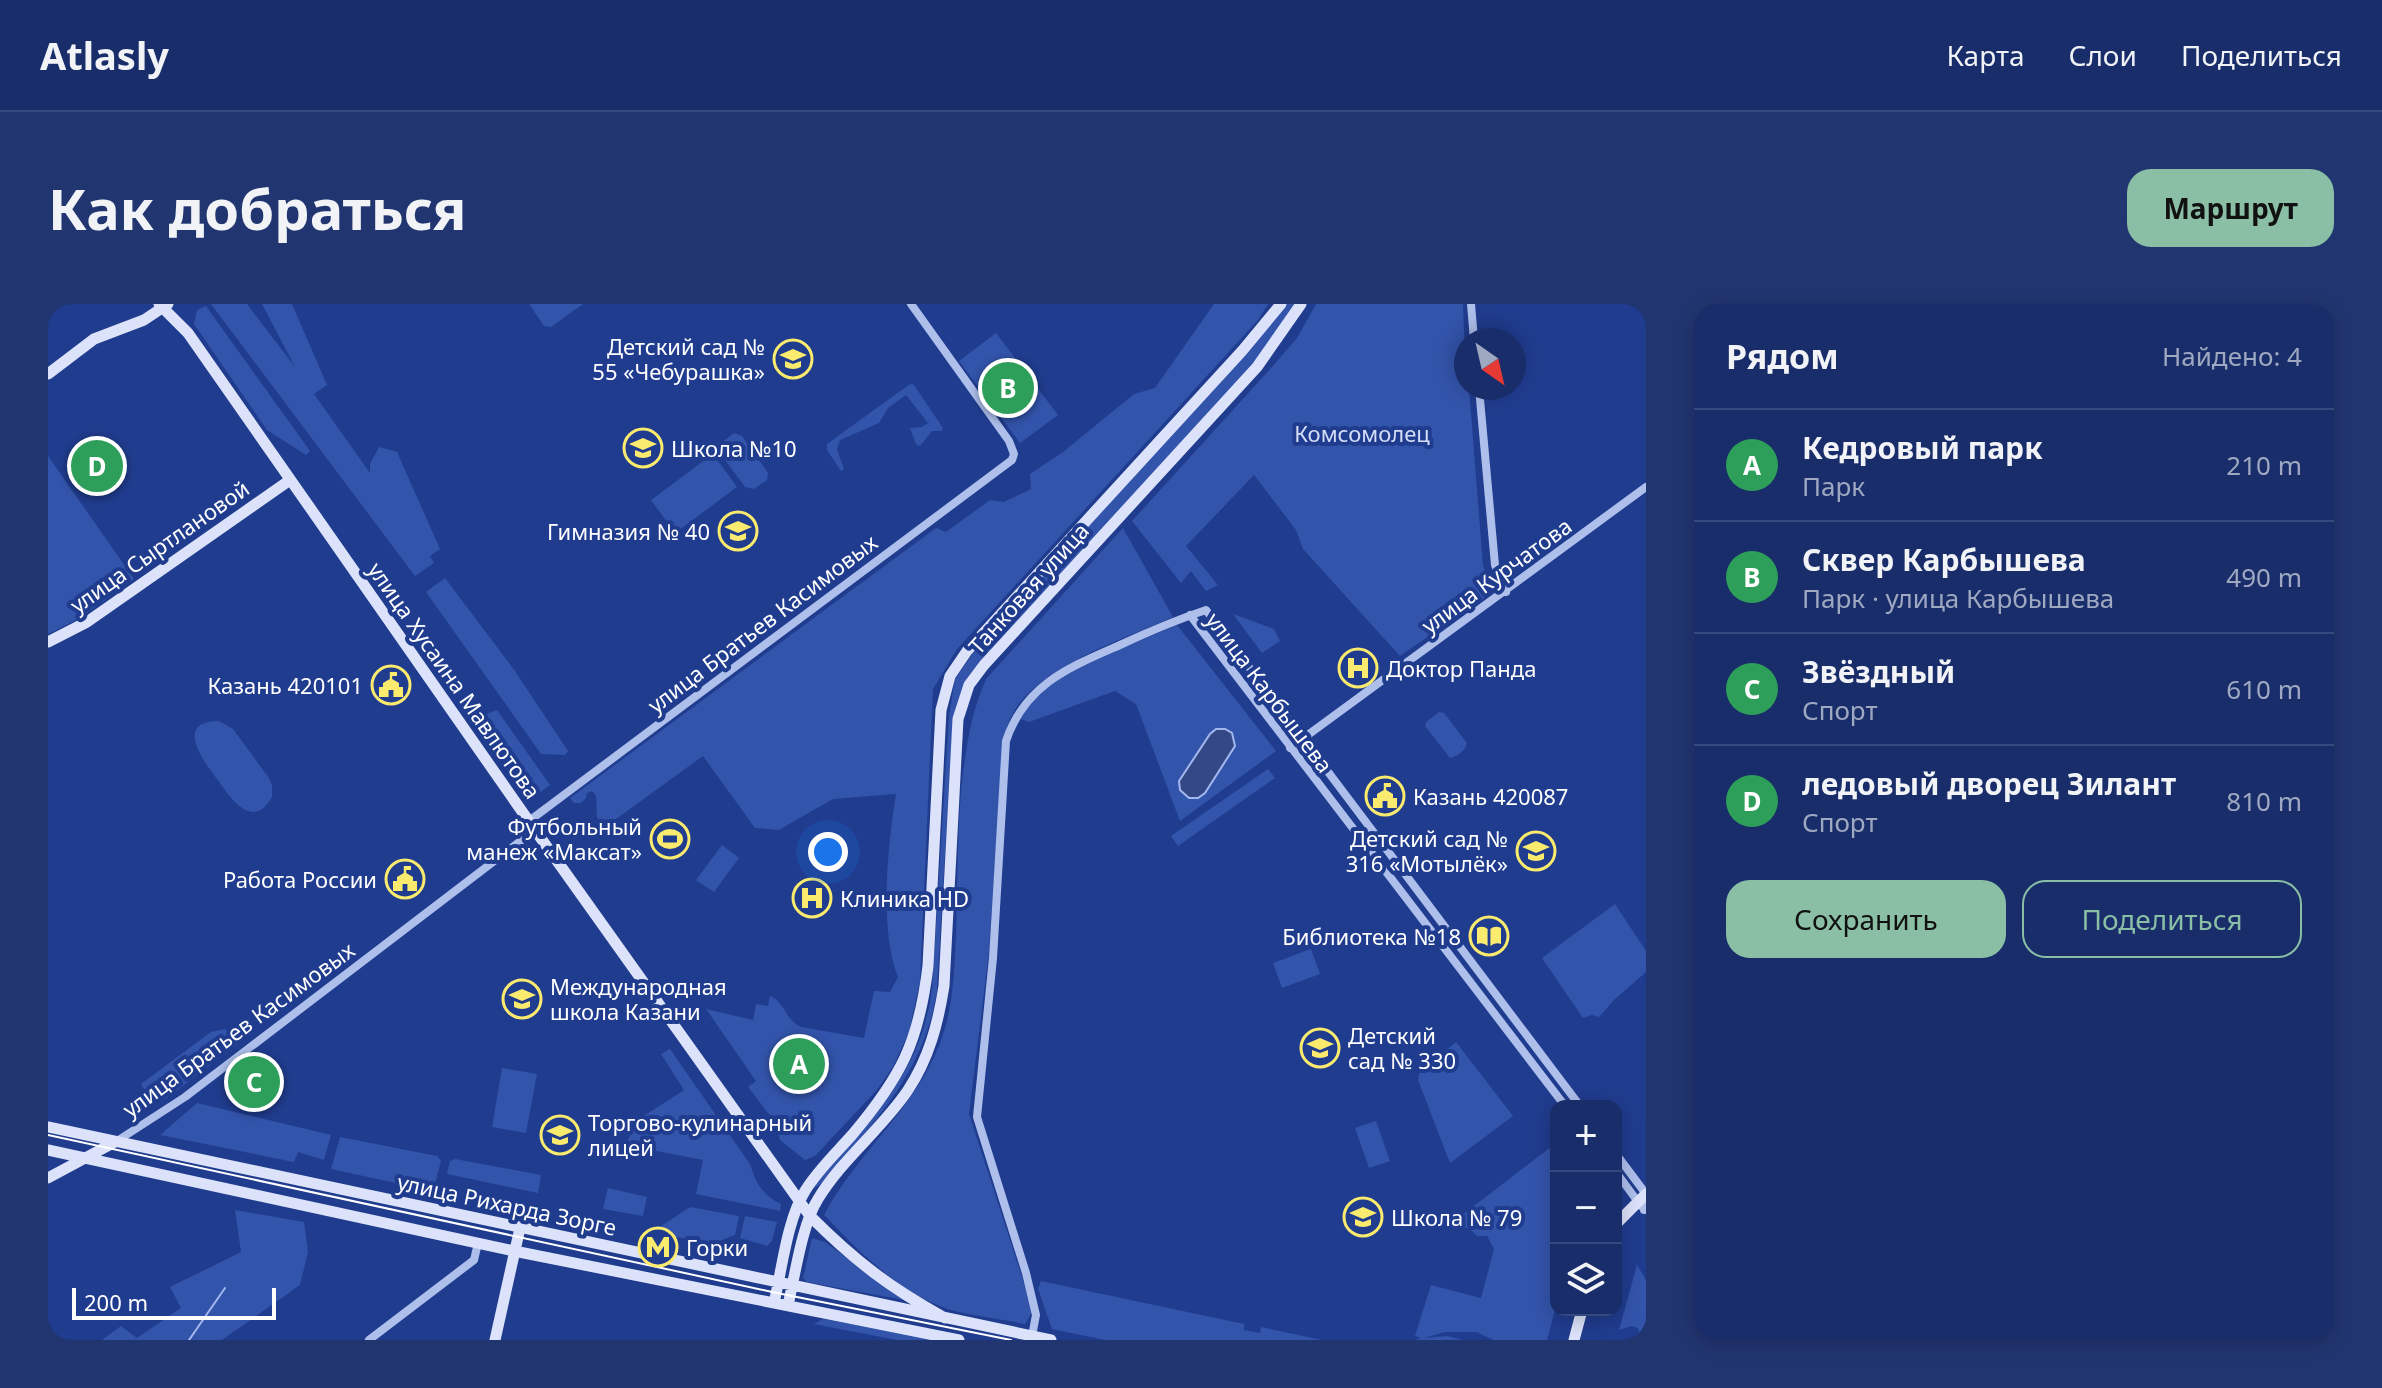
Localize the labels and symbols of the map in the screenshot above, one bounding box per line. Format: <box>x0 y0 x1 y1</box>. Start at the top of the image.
north arrow <box>1454 328 1526 400</box>
place label: Детский сад № 55 «Чебурашка» <box>592 331 765 386</box>
school or university icon: Детский сад № 55 «Чебурашка» <box>772 338 814 380</box>
pin: B <box>982 358 1034 418</box>
park label: Комсомолец <box>1294 418 1430 448</box>
school or university icon: Школа №10 <box>622 427 664 469</box>
place label: Школа №10 <box>671 433 797 463</box>
pin: D <box>71 436 123 496</box>
street label: улица Сыртлановой <box>63 473 255 619</box>
school or university icon: Гимназия № 40 <box>717 510 759 552</box>
street label: улица Курчатова <box>1415 510 1577 640</box>
place label: Гимназия № 40 <box>547 516 710 546</box>
street label: Танковая улица <box>961 516 1095 660</box>
street label: улица Братьев Касимовых <box>641 526 883 719</box>
street label: улица Хусаина Мавлютова <box>362 556 548 804</box>
street label: улица Карбышева <box>1200 606 1340 778</box>
hospital icon: Доктор Панда <box>1337 647 1379 689</box>
place label: Доктор Панда <box>1386 653 1536 683</box>
public building icon: Казань 420101 <box>370 664 412 706</box>
place label: Казань 420101 <box>208 670 363 700</box>
public building icon: Казань 420087 <box>1364 775 1406 817</box>
place label: Казань 420087 <box>1413 781 1568 811</box>
place label: Футбольный манеж «Максат» <box>466 811 642 866</box>
sports icon: Футбольный манеж «Максат» <box>649 818 691 860</box>
place label: Детский сад № 316 «Мотылёк» <box>1346 823 1508 878</box>
school or university icon: Детский сад № 316 «Мотылёк» <box>1515 830 1557 872</box>
your location <box>808 832 848 872</box>
public building icon: Работа России <box>384 858 426 900</box>
place label: Работа России <box>223 864 377 894</box>
hospital icon: Клиника HD <box>791 877 833 919</box>
place label: Клиника HD <box>840 883 969 913</box>
library icon: Библиотека №18 <box>1468 915 1510 957</box>
place label: Библиотека №18 <box>1282 921 1461 951</box>
street label: улица Братьев Касимовых <box>116 934 361 1123</box>
place label: Международная школа Казани <box>550 971 727 1026</box>
school or university icon: Международная школа Казани <box>501 978 543 1020</box>
place label: Детский сад № 330 <box>1348 1020 1456 1075</box>
school or university icon: Детский сад № 330 <box>1299 1027 1341 1069</box>
pin: A <box>773 1034 825 1094</box>
pin: C <box>228 1052 280 1112</box>
place label: Торгово-кулинарный лицей <box>588 1107 812 1162</box>
school or university icon: Торгово-кулинарный лицей <box>539 1114 581 1156</box>
street label: улица Рихарда Зорге <box>395 1166 619 1242</box>
school or university icon: Школа № 79 <box>1342 1196 1384 1238</box>
place label: Школа № 79 <box>1391 1202 1522 1232</box>
metro station icon: Горки <box>637 1226 679 1268</box>
place label: Горки <box>686 1232 748 1262</box>
scale bar <box>72 1284 276 1320</box>

